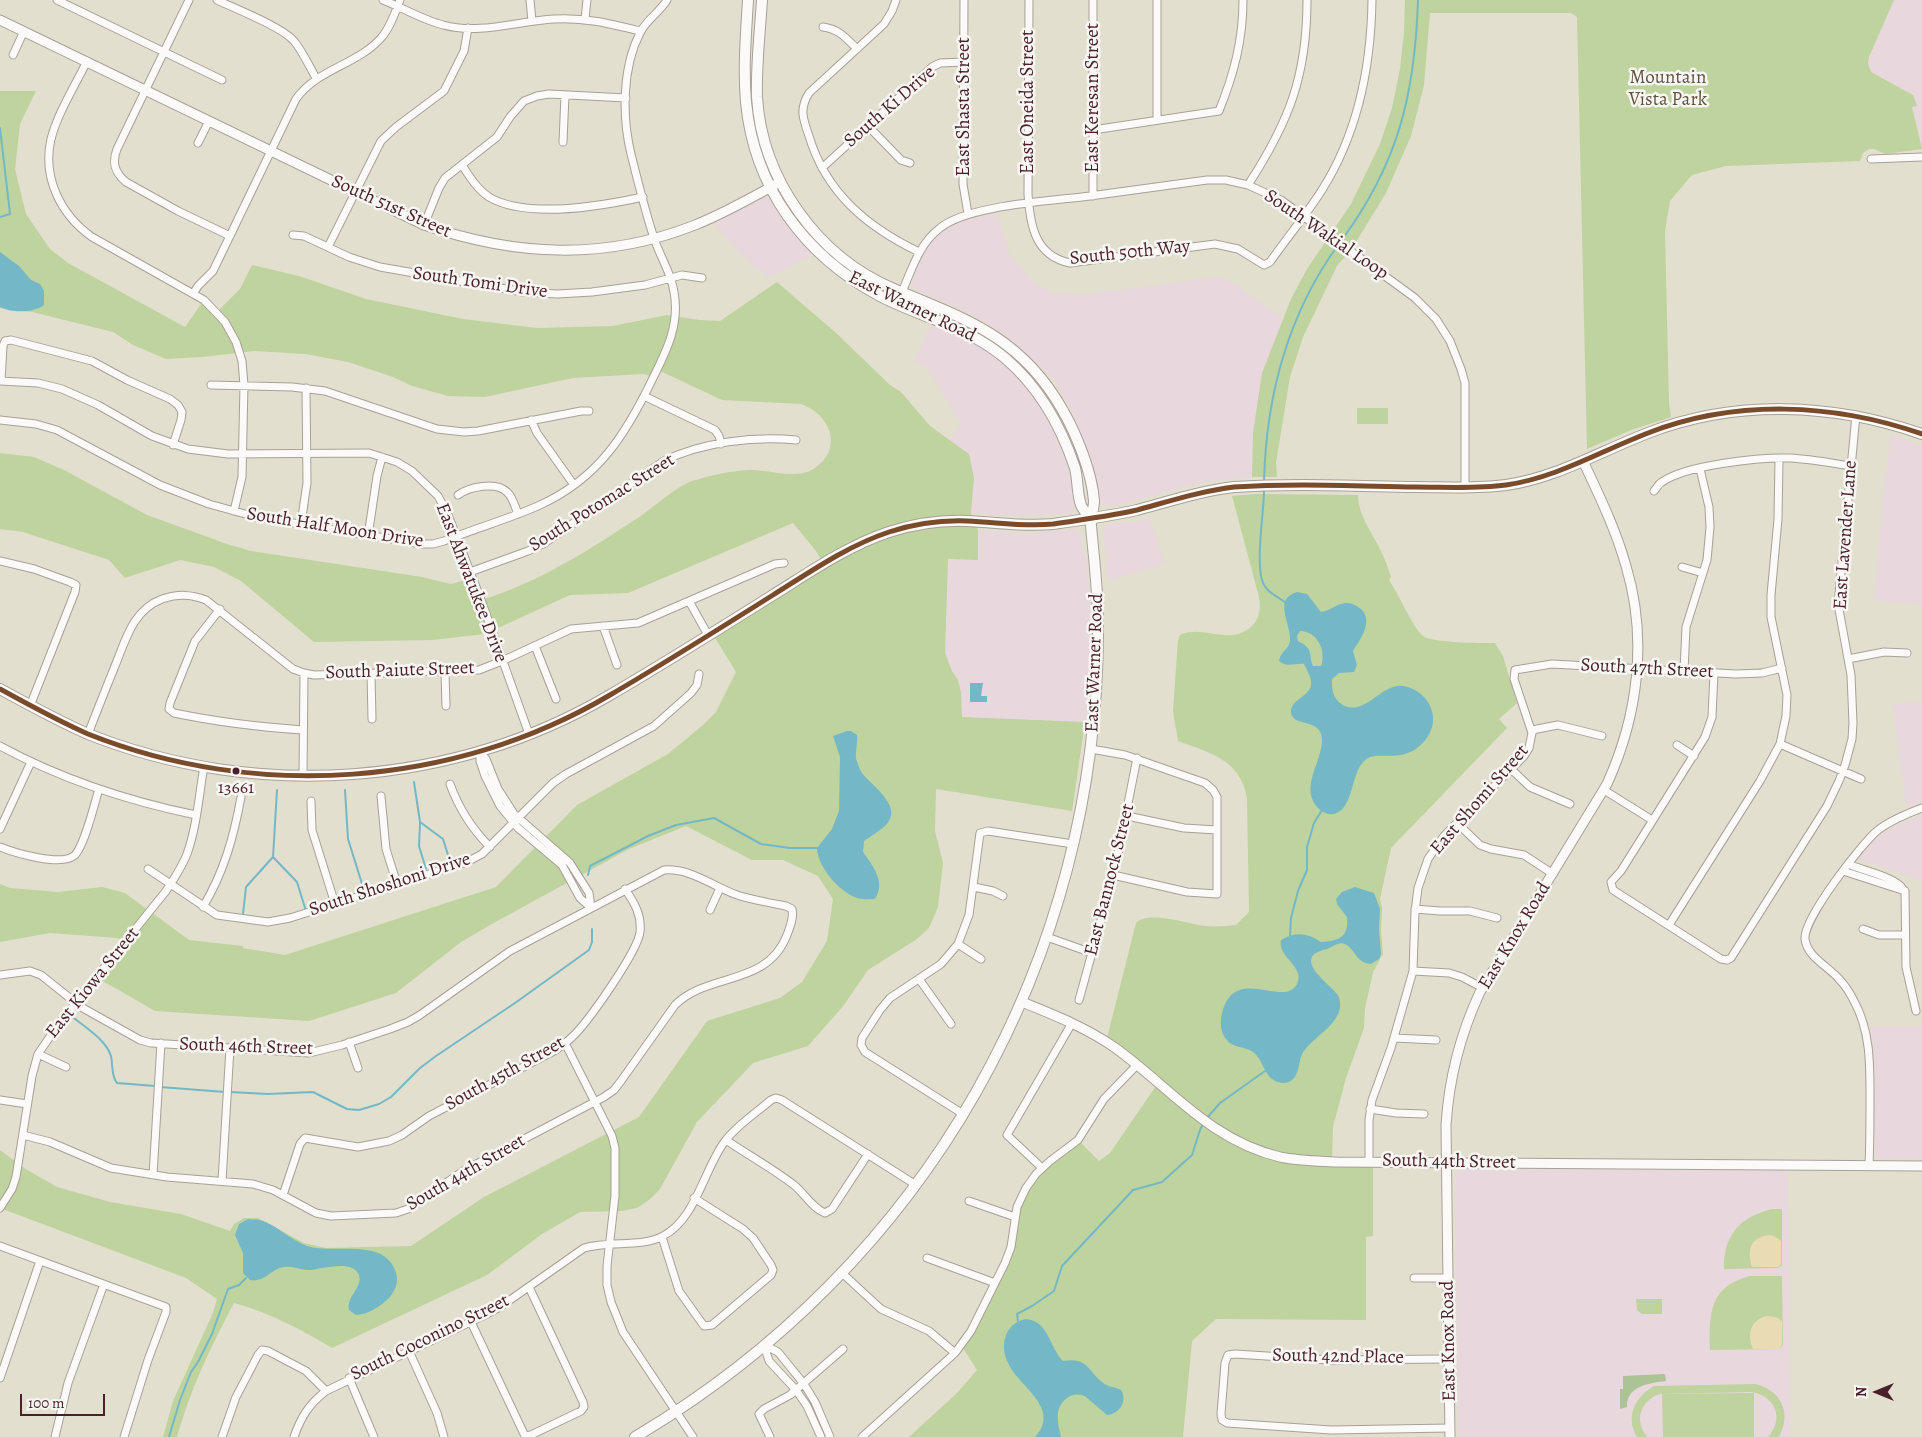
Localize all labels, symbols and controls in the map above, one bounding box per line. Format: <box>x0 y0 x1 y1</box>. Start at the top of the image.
street label: East Keresan Street <box>1082 23 1104 173</box>
street label: East Oneida Street <box>1017 30 1039 174</box>
street label: East Shasta Street <box>953 37 975 177</box>
street label: South Ki Drive <box>840 61 940 153</box>
park label: Mountain Vista Park <box>1629 67 1707 111</box>
street label: South 51st Street <box>328 170 454 244</box>
street label: South Wakial Loop <box>1259 185 1393 285</box>
street label: South 50th Way <box>1069 235 1191 271</box>
street label: South Tomi Drive <box>411 262 549 304</box>
street label: East Warner Road <box>844 266 980 348</box>
street label: South Potomac Street <box>525 449 679 557</box>
street label: East Lavender Lane <box>1829 460 1863 610</box>
street label: East Ahwatukee Drive <box>430 500 512 666</box>
street label: South Half Moon Drive <box>245 503 425 553</box>
street label: East Warner Road <box>1081 593 1109 733</box>
street label: South 47th Street <box>1580 654 1714 684</box>
street label: South Paiute Street <box>325 657 475 685</box>
street label: East Shomi Street <box>1426 740 1534 860</box>
marker: 13661 <box>231 766 241 776</box>
place label: 13661 <box>218 778 254 800</box>
street label: East Bannock Street <box>1080 802 1140 958</box>
street label: South Shoshoni Drive <box>306 848 474 922</box>
street label: East Knox Road <box>1474 878 1556 994</box>
street label: East Kiowa Street <box>41 923 145 1043</box>
street label: South 45th Street <box>441 1032 569 1116</box>
street label: South 46th Street <box>179 1033 313 1061</box>
street label: South 44th Street <box>402 1130 530 1216</box>
street label: South 44th Street <box>1382 1149 1516 1175</box>
street label: East Knox Road <box>1437 1280 1461 1402</box>
street label: South Coconino Street <box>347 1290 513 1386</box>
street label: South 42nd Place <box>1272 1344 1404 1370</box>
north arrow <box>1852 1367 1902 1417</box>
scale bar <box>22 1384 108 1416</box>
text: N <box>1852 1387 1871 1397</box>
text: 100 m <box>28 1393 65 1413</box>

